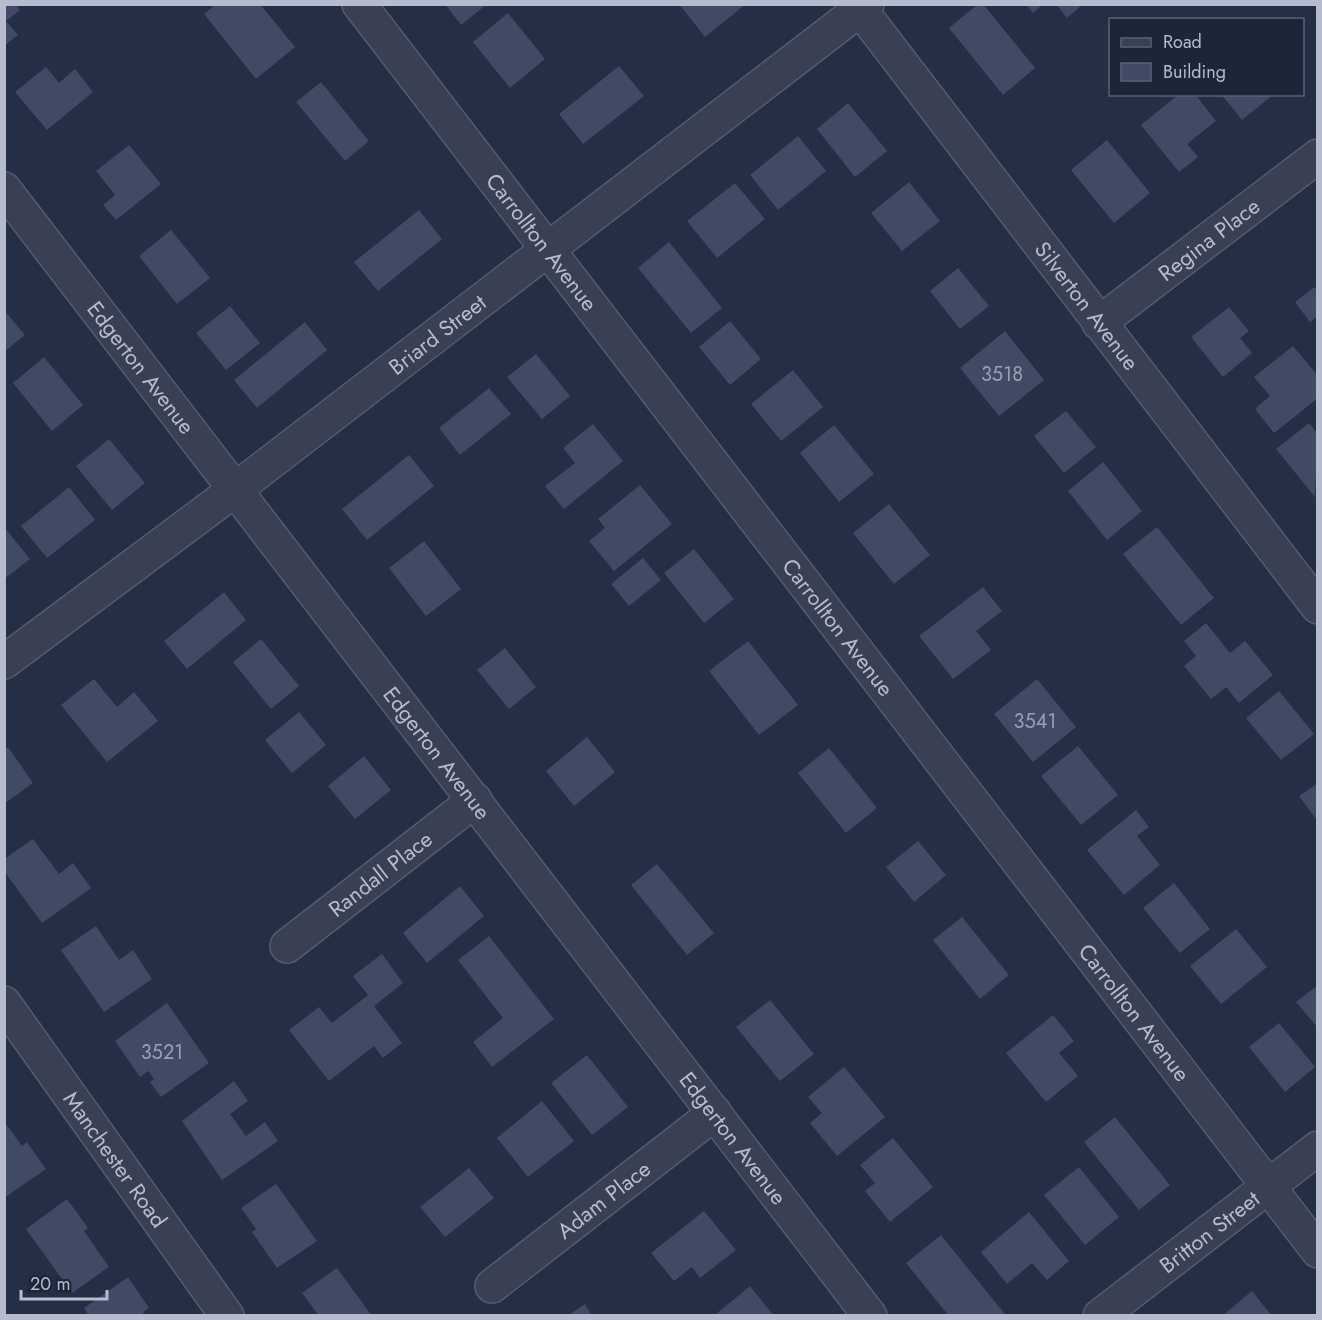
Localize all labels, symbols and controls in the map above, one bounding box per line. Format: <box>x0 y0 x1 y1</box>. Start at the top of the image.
legend <box>1109 18 1304 96</box>
text: Road <box>1163 29 1202 55</box>
text: Building <box>1163 59 1226 85</box>
street label: Carrollton Avenue <box>478 166 605 318</box>
street label: Regina Place <box>1151 190 1266 289</box>
street label: Silverton Avenue <box>1027 234 1147 377</box>
street label: Briard Street <box>382 286 493 382</box>
street label: Edgerton Avenue <box>80 294 203 441</box>
house number: 3518 <box>981 360 1023 389</box>
street label: Carrollton Avenue <box>775 551 902 703</box>
street label: Edgerton Avenue <box>376 680 499 826</box>
house number: 3541 <box>1014 707 1056 736</box>
street label: Randall Place <box>321 823 439 924</box>
street label: Carrollton Avenue <box>1071 937 1198 1088</box>
house number: 3521 <box>141 1038 183 1067</box>
street label: Edgerton Avenue <box>672 1065 795 1211</box>
street label: Manchester Road <box>56 1085 175 1234</box>
street label: Adam Place <box>550 1153 657 1246</box>
street label: Britton Street <box>1152 1182 1267 1281</box>
scale bar <box>21 1263 106 1301</box>
text: 20 m <box>30 1271 70 1297</box>

